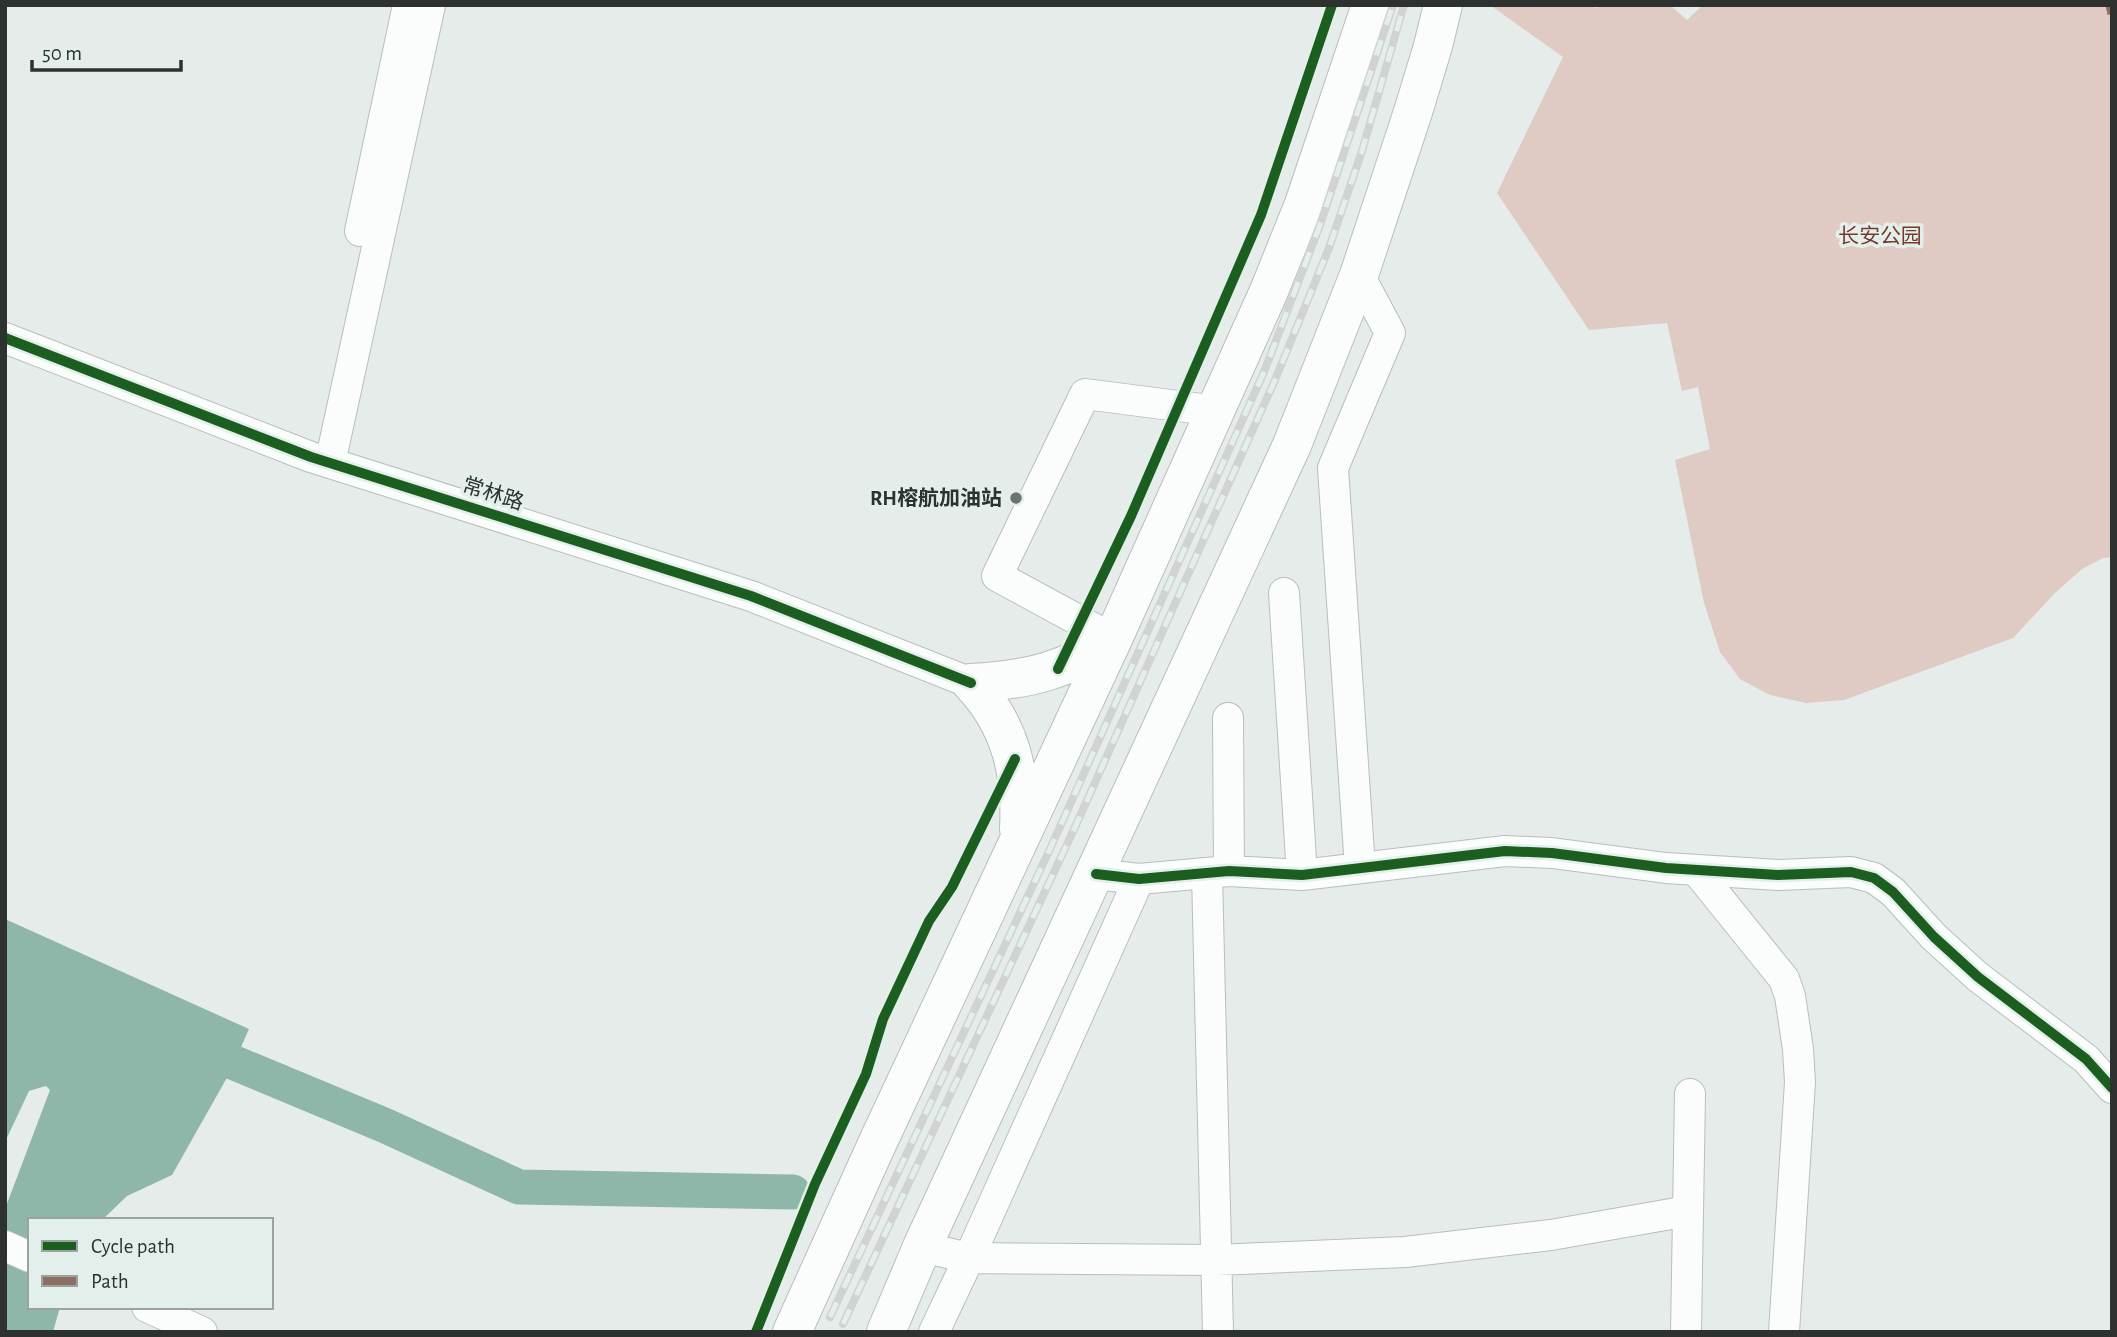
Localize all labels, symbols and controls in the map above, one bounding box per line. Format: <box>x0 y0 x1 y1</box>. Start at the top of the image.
scale bar <box>32 28 180 72</box>
text: 50 m <box>42 43 82 64</box>
park label: 长安公园 <box>1838 225 1922 247</box>
street label: 常林路 <box>460 473 527 514</box>
place label: RH榕航加油站 <box>870 486 1002 509</box>
marker: RH榕航加油站 <box>1008 490 1024 506</box>
legend <box>28 1218 273 1309</box>
text: Cycle path <box>91 1236 175 1257</box>
text: Path <box>91 1271 129 1292</box>

